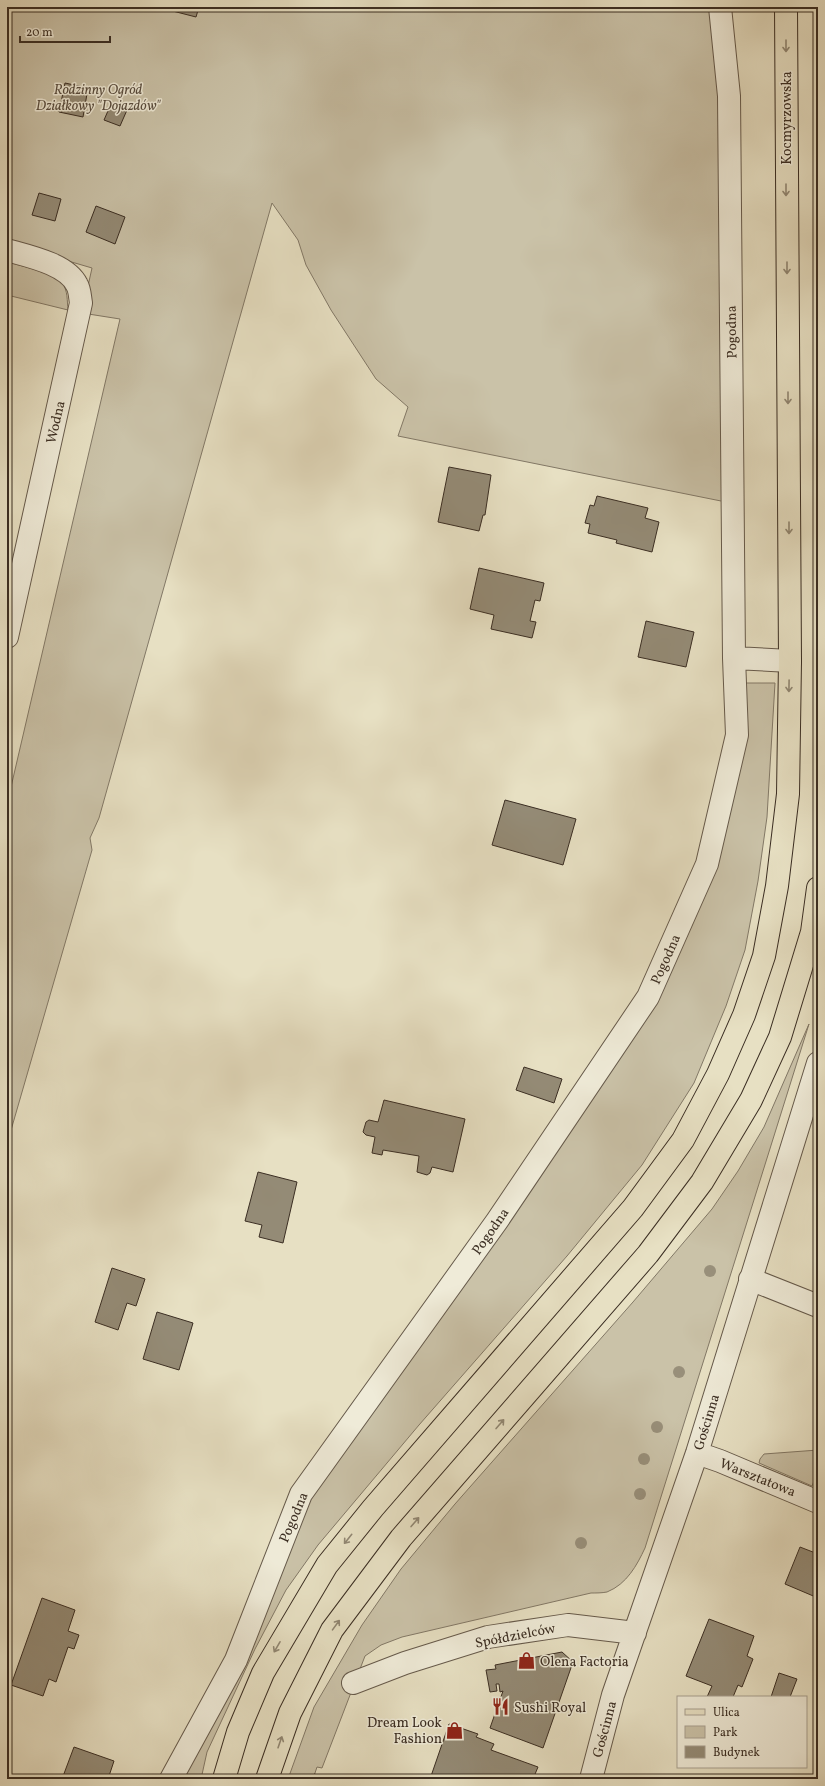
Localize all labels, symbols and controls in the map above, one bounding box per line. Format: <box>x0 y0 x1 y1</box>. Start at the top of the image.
scale bar <box>20 18 110 44</box>
text: 20 m <box>26 25 53 41</box>
one-way arrow <box>782 39 790 52</box>
street label: Kocmyrzowska <box>778 71 797 165</box>
park label: Rodzinny Ogród Działkowy "Dojazdów" <box>36 81 162 116</box>
one-way arrow <box>782 183 790 196</box>
one-way arrow <box>783 261 791 274</box>
street label: Pogodna <box>723 305 742 359</box>
one-way arrow <box>784 391 792 404</box>
street label: Wodna <box>42 399 71 446</box>
one-way arrow <box>785 521 793 534</box>
one-way arrow <box>785 679 793 692</box>
street label: Pogodna <box>647 931 686 988</box>
street label: Pogodna <box>468 1205 514 1259</box>
street label: Gościnna <box>690 1392 725 1453</box>
one-way arrow <box>496 1419 505 1429</box>
street label: Warsztatowa <box>717 1455 798 1502</box>
street label: Pogodna <box>275 1489 314 1546</box>
one-way arrow <box>410 1517 419 1527</box>
one-way arrow <box>344 1533 353 1544</box>
street label: Spółdzielców <box>473 1619 557 1654</box>
one-way arrow <box>332 1620 340 1631</box>
one-way arrow <box>273 1641 281 1653</box>
shop icon: Olena Factoria <box>517 1651 537 1671</box>
place label: Olena Factoria <box>540 1653 629 1672</box>
legend <box>677 1696 807 1768</box>
restaurant icon: Sushi Royal <box>491 1697 511 1717</box>
place label: Sushi Royal <box>514 1699 586 1718</box>
street label: Gościnna <box>589 1699 622 1760</box>
text: Ulica <box>713 1705 740 1721</box>
place label: Dream Look Fashion <box>367 1714 442 1749</box>
shop icon: Dream Look Fashion <box>445 1720 465 1740</box>
text: Park <box>713 1725 738 1741</box>
one-way arrow <box>276 1737 284 1749</box>
text: Budynek <box>713 1745 760 1761</box>

